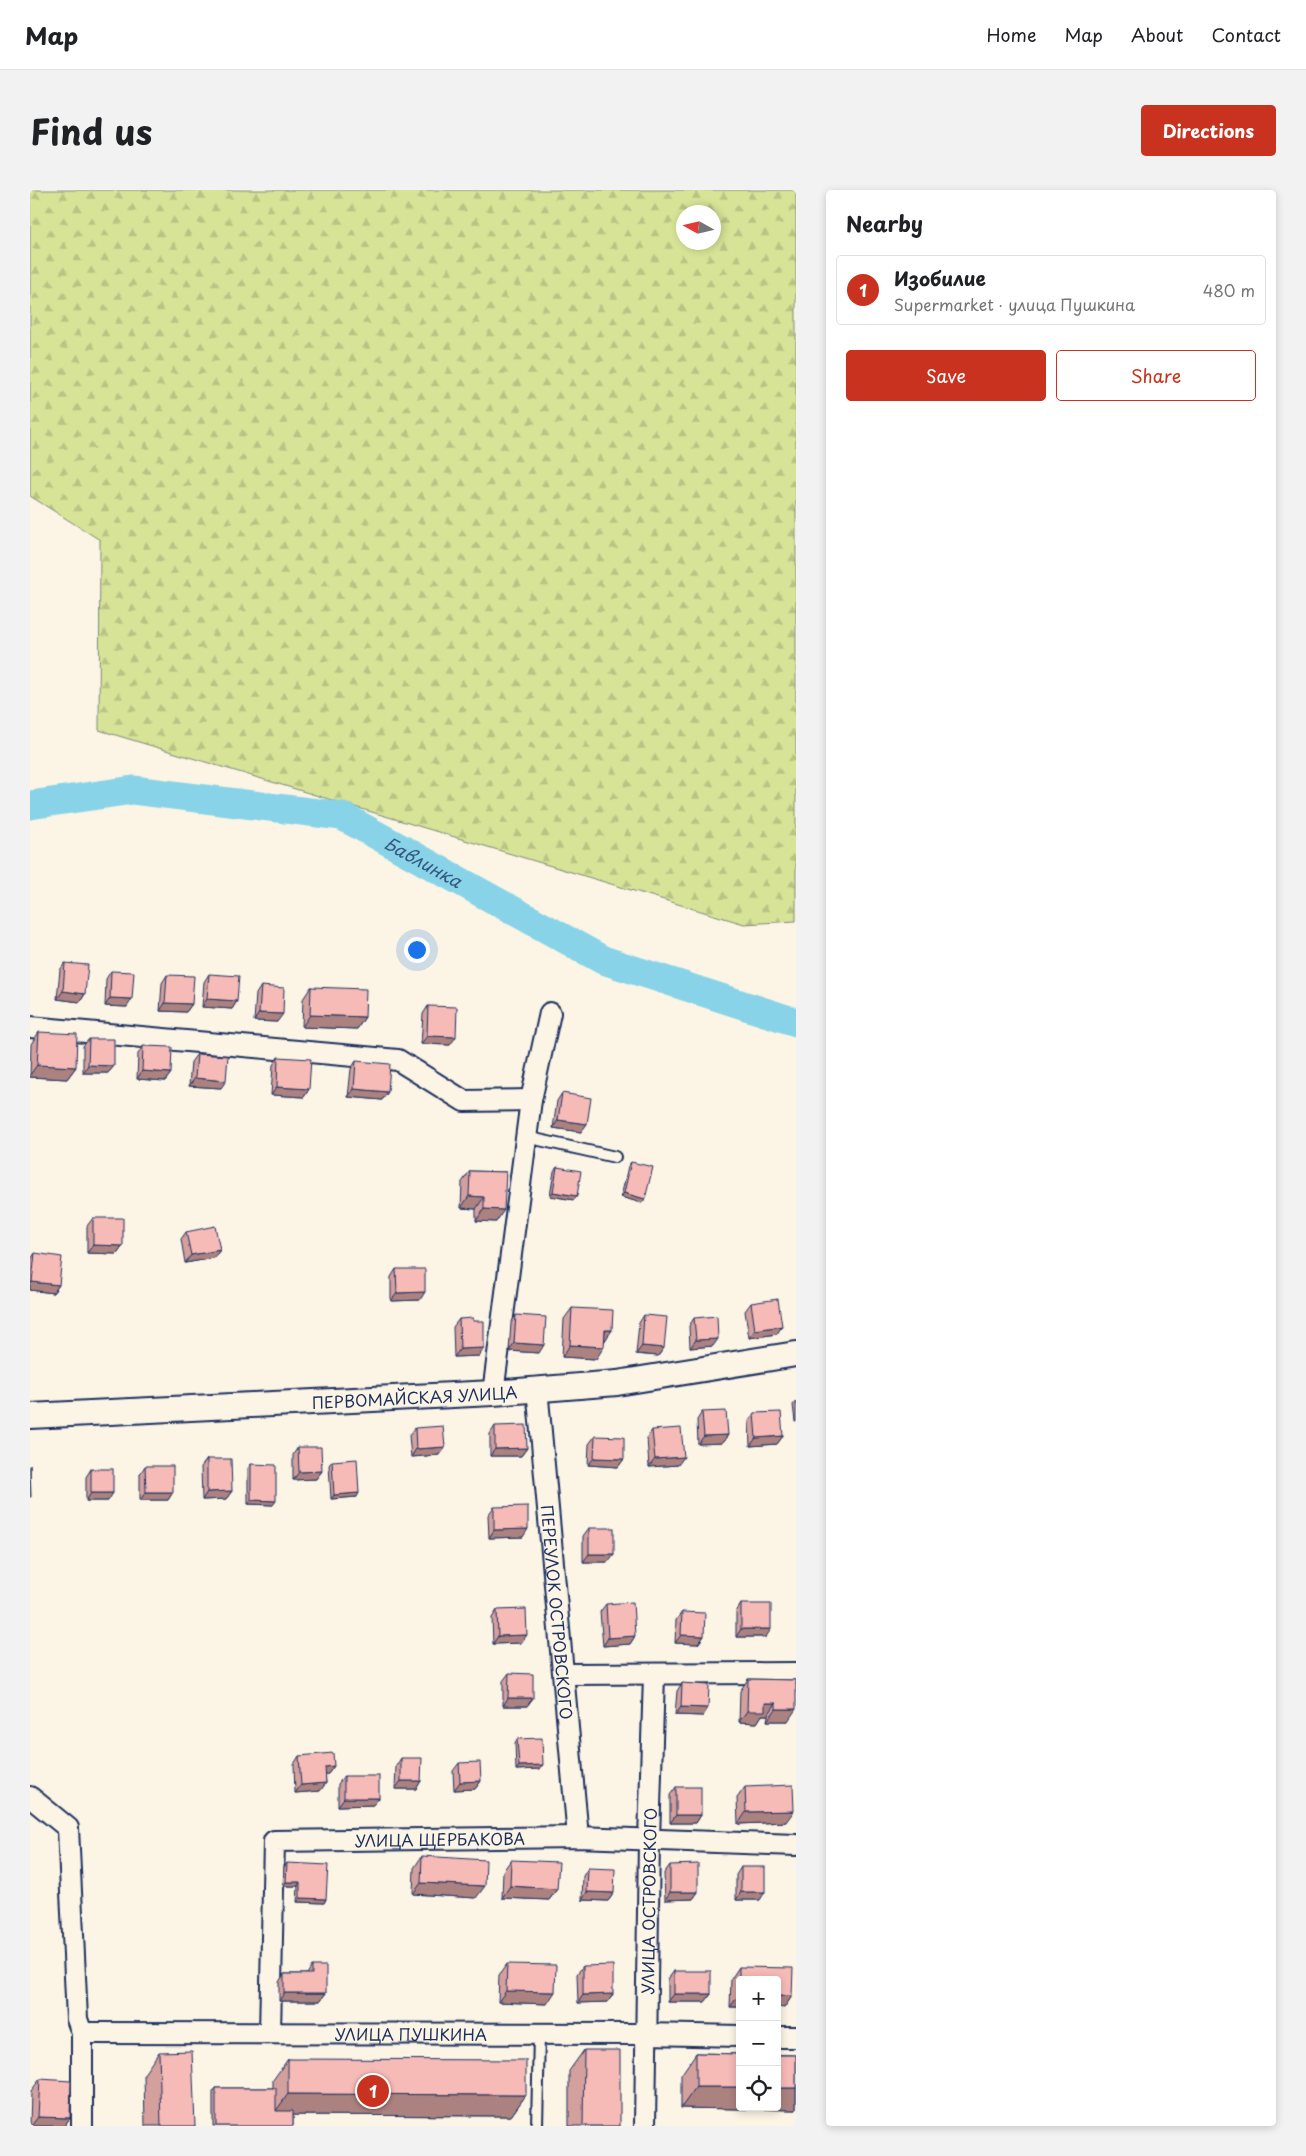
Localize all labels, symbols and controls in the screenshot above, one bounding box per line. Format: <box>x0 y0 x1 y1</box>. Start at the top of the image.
text: Map <box>25 17 78 53</box>
text: Home <box>986 21 1036 48</box>
text: Map <box>1064 21 1103 48</box>
text: About <box>1131 21 1183 48</box>
text: Contact <box>1211 21 1281 48</box>
text: Find us <box>30 104 152 157</box>
button: Directions <box>1141 105 1276 156</box>
north arrow <box>676 205 721 250</box>
text: Nearby <box>846 207 923 239</box>
text: Изобилие <box>894 264 986 292</box>
text: 1 <box>859 278 867 302</box>
text: 480 m <box>1203 278 1255 302</box>
text: Supermarket · улица Пушкина <box>894 292 1135 316</box>
button: Save <box>846 350 1046 401</box>
button: Share <box>1056 350 1256 401</box>
water label: Бавлинка <box>380 829 468 894</box>
your location <box>404 937 430 963</box>
street label: ПЕРВОМАЙСКАЯ УЛИЦА <box>311 1379 518 1414</box>
street label: ПЕРЕУЛОК ОСТРОВСКОГО <box>536 1504 579 1720</box>
street label: УЛИЦА ОСТРОВСКОГО <box>635 1807 662 1995</box>
street label: УЛИЦА ЩЕРБАКОВА <box>355 1826 526 1852</box>
map controls <box>736 1976 781 2111</box>
button: + <box>736 1976 781 2021</box>
street label: УЛИЦА ПУШКИНА <box>335 2021 487 2046</box>
button: − <box>736 2021 781 2066</box>
button: locate <box>736 2066 781 2111</box>
pin: 1 <box>357 2072 389 2110</box>

